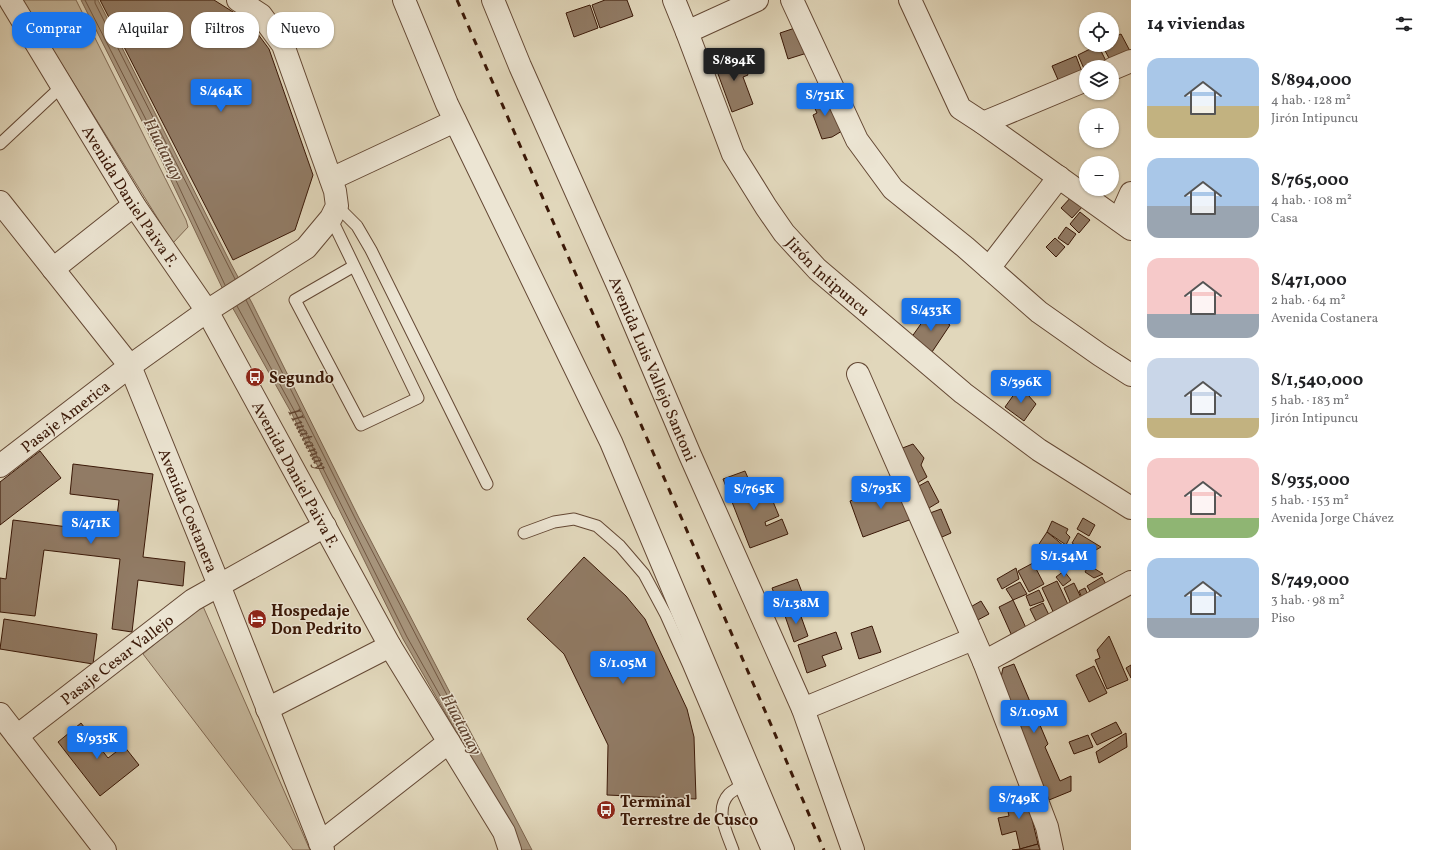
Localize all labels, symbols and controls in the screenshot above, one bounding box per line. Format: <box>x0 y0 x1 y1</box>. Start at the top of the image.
chip: Comprar <box>12 12 96 48</box>
chip: Alquilar <box>104 12 183 48</box>
chip: Filtros <box>191 12 259 48</box>
chip: Nuevo <box>267 12 334 48</box>
map controls <box>1079 12 1119 196</box>
button: locate <box>1079 12 1119 52</box>
text: 14 viviendas <box>1147 13 1245 36</box>
icon: filters <box>1393 13 1415 35</box>
pin: S/894K <box>701 48 767 82</box>
text: S/894K <box>713 52 755 70</box>
button: layers <box>1079 60 1119 100</box>
text: S/894,000 <box>1271 69 1352 92</box>
icon: home <box>1179 74 1227 122</box>
pin: S/464K <box>188 79 254 113</box>
text: S/464K <box>200 83 242 101</box>
pin: S/751K <box>792 83 858 117</box>
text: S/751K <box>806 87 844 105</box>
text: 4 hab. · 128 m² <box>1271 92 1351 110</box>
button: + <box>1079 108 1119 148</box>
text: Jirón Intipuncu <box>1271 110 1358 128</box>
water label: Huatanay <box>137 114 188 185</box>
street label: Avenida Daniel Paiva F. <box>75 122 182 272</box>
button: − <box>1079 156 1119 196</box>
text: S/765,000 <box>1271 169 1349 192</box>
icon: home <box>1179 174 1227 222</box>
text: 4 hab. · 108 m² <box>1271 192 1352 210</box>
text: Casa <box>1271 210 1298 228</box>
street label: Jirón Intipuncu <box>780 233 874 322</box>
text: S/471,000 <box>1271 269 1347 292</box>
street label: Avenida Luis Vallejo Santoni <box>602 274 701 466</box>
icon: home <box>1179 274 1227 322</box>
text: 2 hab. · 64 m² <box>1271 292 1345 310</box>
pin: S/433K <box>898 298 964 332</box>
text: S/433K <box>911 302 951 320</box>
text: Avenida Costanera <box>1271 310 1378 328</box>
bus stop icon: Segundo <box>244 366 266 388</box>
place label: Segundo <box>269 368 334 390</box>
text: S/1,540,000 <box>1271 369 1363 392</box>
pin: S/396K <box>988 370 1054 404</box>
text: S/396K <box>1000 374 1042 392</box>
icon: home <box>1179 374 1227 422</box>
street label: Pasaje America <box>17 376 115 459</box>
text: 5 hab. · 183 m² <box>1271 392 1349 410</box>
street label: Avenida Daniel Paiva F. <box>245 398 343 552</box>
water label: Huatanay <box>282 404 333 475</box>
text: Jirón Intipuncu <box>1271 410 1358 428</box>
street label: Avenida Costanera <box>152 446 222 576</box>
text: S/935,000 <box>1271 469 1350 492</box>
icon: home <box>1179 474 1227 522</box>
pin: S/793K <box>848 476 914 510</box>
pin: S/765K <box>721 477 787 511</box>
text: S/793K <box>861 480 901 498</box>
text: S/765K <box>734 481 774 499</box>
text: 5 hab. · 153 m² <box>1271 492 1349 510</box>
text: Avenida Jorge Chávez <box>1271 510 1394 528</box>
pin: S/471K <box>58 511 124 545</box>
text: S/471K <box>71 515 111 533</box>
pin: S/1.54M <box>1027 544 1101 578</box>
text: S/1.54M <box>1040 548 1088 566</box>
text: S/749,000 <box>1271 569 1349 592</box>
icon: home <box>1179 574 1227 622</box>
pin: S/1.38M <box>759 591 833 625</box>
text: 3 hab. · 98 m² <box>1271 592 1345 610</box>
text: S/1.38M <box>773 595 819 613</box>
place label: Hospedaje Don Pedrito <box>271 601 362 641</box>
hotel icon: Hospedaje Don Pedrito <box>246 608 268 630</box>
street label: Pasaje Cesar Vallejo <box>57 610 179 711</box>
text: Piso <box>1271 610 1295 628</box>
pin: S/1.05M <box>586 651 660 685</box>
text: S/1.05M <box>599 655 647 673</box>
water label: Huatanay <box>435 689 487 760</box>
pin: S/1.09M <box>997 700 1071 734</box>
text: S/1.09M <box>1010 704 1058 722</box>
pin: S/935K <box>64 726 130 760</box>
text: S/935K <box>76 730 118 748</box>
pin: S/749K <box>986 786 1052 820</box>
text: S/749K <box>998 790 1040 808</box>
place label: Terminal Terrestre de Cusco <box>620 792 758 832</box>
bus stop icon: Terminal Terrestre de Cusco <box>595 799 617 821</box>

